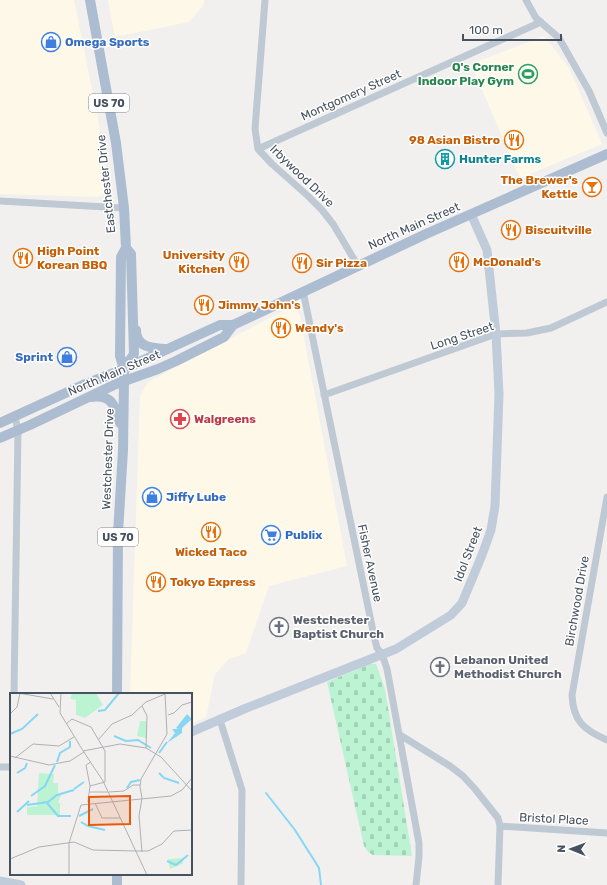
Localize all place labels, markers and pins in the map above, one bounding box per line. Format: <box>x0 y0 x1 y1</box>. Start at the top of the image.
shop icon: Omega Sports <box>40 31 62 53</box>
place label: Omega Sports <box>65 35 150 49</box>
place label: Q's Corner Indoor Play Gym <box>418 60 515 88</box>
sports icon: Q's Corner Indoor Play Gym <box>517 63 539 85</box>
restaurant icon: 98 Asian Bistro <box>503 129 525 151</box>
place label: 98 Asian Bistro <box>409 133 500 147</box>
building icon: Hunter Farms <box>434 148 456 170</box>
place label: Hunter Farms <box>459 152 541 166</box>
place label: The Brewer's Kettle <box>501 173 578 201</box>
bar icon: The Brewer's Kettle <box>581 176 603 198</box>
restaurant icon: Biscuitville <box>500 219 522 241</box>
place label: Biscuitville <box>525 223 592 237</box>
place label: High Point Korean BBQ <box>37 244 108 272</box>
restaurant icon: High Point Korean BBQ <box>12 247 34 269</box>
place label: University Kitchen <box>163 248 225 276</box>
restaurant icon: University Kitchen <box>228 251 250 273</box>
restaurant icon: McDonald's <box>448 251 470 273</box>
restaurant icon: Sir Pizza <box>291 252 313 274</box>
place label: McDonald's <box>473 255 541 269</box>
place label: Sir Pizza <box>316 256 367 270</box>
restaurant icon: Jimmy John's <box>193 294 215 316</box>
place label: Jimmy John's <box>218 298 301 312</box>
restaurant icon: Wendy's <box>270 317 292 339</box>
place label: Wendy's <box>295 321 344 335</box>
shop icon: Sprint <box>56 346 78 368</box>
place label: Sprint <box>15 350 53 364</box>
pharmacy icon: Walgreens <box>169 408 191 430</box>
place label: Walgreens <box>194 412 256 426</box>
shop icon: Jiffy Lube <box>141 486 163 508</box>
place label: Jiffy Lube <box>166 490 226 504</box>
restaurant icon: Wicked Taco <box>200 521 222 543</box>
supermarket icon: Publix <box>260 524 282 546</box>
place label: Publix <box>285 528 322 542</box>
place label: Wicked Taco <box>175 545 247 559</box>
restaurant icon: Tokyo Express <box>145 571 167 593</box>
place label: Tokyo Express <box>170 575 256 589</box>
place label: Westchester Baptist Church <box>293 613 384 641</box>
church icon: Westchester Baptist Church <box>268 616 290 638</box>
place label: Lebanon United Methodist Church <box>454 653 562 681</box>
church icon: Lebanon United Methodist Church <box>429 656 451 678</box>

